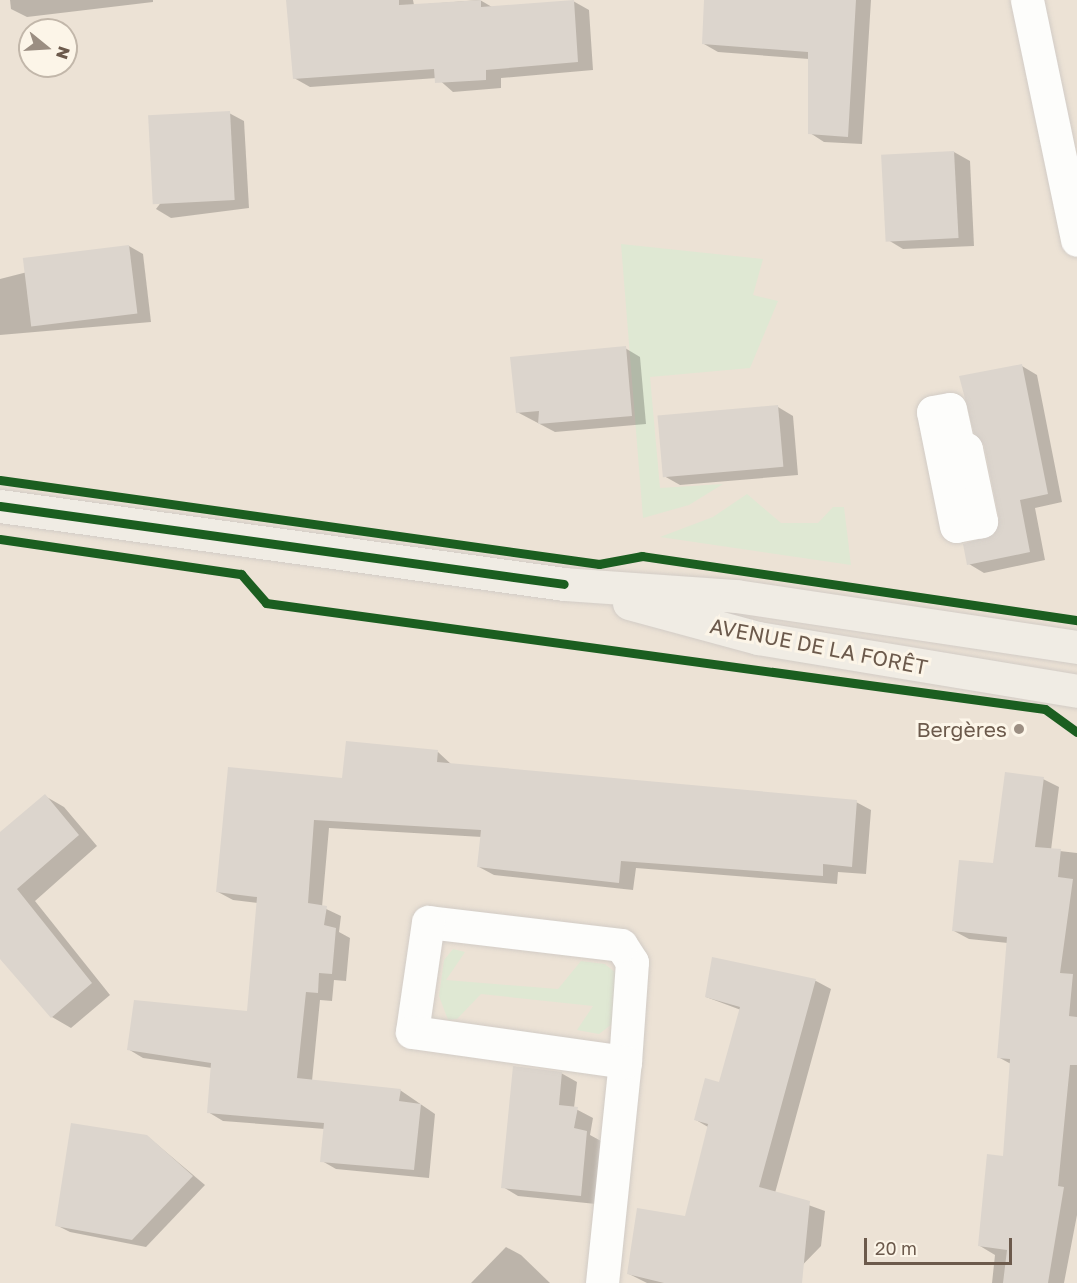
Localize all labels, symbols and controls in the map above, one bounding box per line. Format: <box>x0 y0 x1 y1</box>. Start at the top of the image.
north arrow <box>18 18 78 78</box>
text: N <box>52 44 75 62</box>
street label: AVENUE DE LA FORÊT <box>708 613 930 679</box>
place label: Bergères <box>916 716 1007 742</box>
marker: Bergères <box>1012 722 1026 736</box>
scale bar <box>867 1226 1016 1264</box>
text: 20 m <box>875 1237 917 1259</box>

